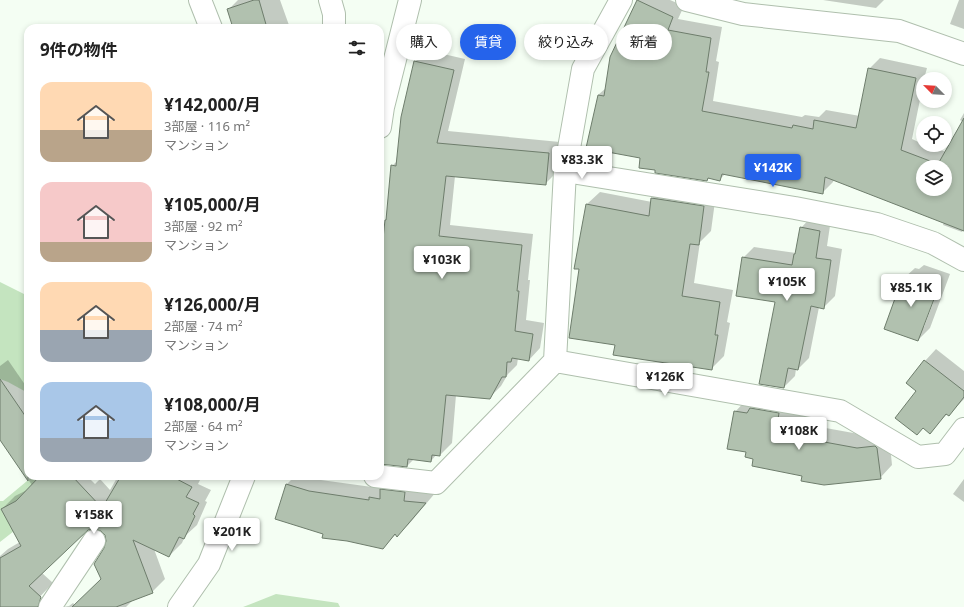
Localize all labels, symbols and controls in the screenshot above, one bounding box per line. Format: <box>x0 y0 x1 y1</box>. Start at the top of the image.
chip: 購入 <box>396 24 452 60</box>
chip: 賃貸 <box>460 24 516 60</box>
chip: 絞り込み <box>524 24 608 60</box>
chip: 新着 <box>616 24 672 60</box>
icon: filters <box>346 37 368 59</box>
text: 9件の物件 <box>40 38 118 61</box>
north arrow <box>916 72 952 108</box>
map controls <box>916 72 952 196</box>
text: ¥142,000/月 <box>164 93 261 116</box>
icon: home <box>72 98 120 146</box>
button: locate <box>916 116 952 152</box>
text: 3部屋 · 116 m² <box>164 117 250 135</box>
text: マンション <box>164 136 229 154</box>
pin: ¥83.3K <box>549 146 615 180</box>
text: ¥83.3K <box>561 150 603 168</box>
pin: ¥142K <box>745 154 801 188</box>
text: ¥142K <box>754 158 792 176</box>
button: layers <box>916 160 952 196</box>
text: ¥105,000/月 <box>164 193 261 216</box>
icon: home <box>72 198 120 246</box>
text: 3部屋 · 92 m² <box>164 217 243 235</box>
text: マンション <box>164 236 229 254</box>
pin: ¥103K <box>414 246 470 280</box>
text: ¥103K <box>423 250 461 268</box>
pin: ¥105K <box>759 268 815 302</box>
text: ¥105K <box>768 272 806 290</box>
pin: ¥85.1K <box>878 274 944 308</box>
text: ¥85.1K <box>890 278 932 296</box>
text: ¥126,000/月 <box>164 293 261 316</box>
icon: home <box>72 298 120 346</box>
text: 2部屋 · 74 m² <box>164 317 243 335</box>
text: マンション <box>164 336 229 354</box>
pin: ¥126K <box>637 363 693 397</box>
text: ¥126K <box>646 367 684 385</box>
text: ¥108,000/月 <box>164 393 261 416</box>
icon: home <box>72 398 120 446</box>
text: 2部屋 · 64 m² <box>164 417 243 435</box>
pin: ¥108K <box>771 417 827 451</box>
text: ¥108K <box>780 421 818 439</box>
text: マンション <box>164 436 229 454</box>
pin: ¥158K <box>66 501 122 535</box>
text: ¥158K <box>75 505 113 523</box>
pin: ¥201K <box>204 518 260 552</box>
text: ¥201K <box>213 522 251 540</box>

